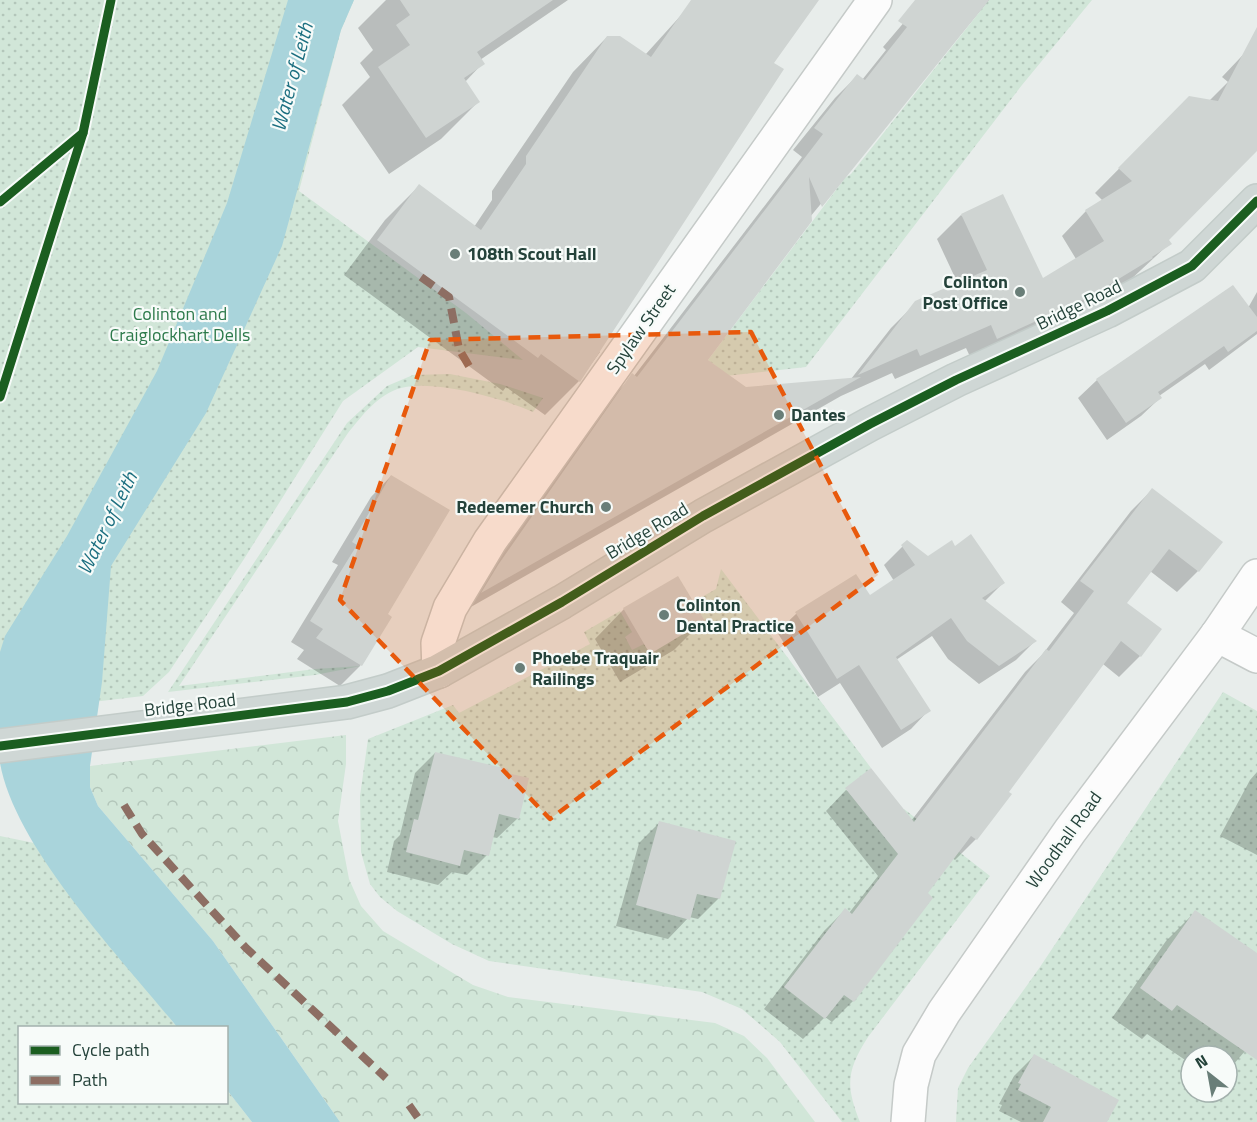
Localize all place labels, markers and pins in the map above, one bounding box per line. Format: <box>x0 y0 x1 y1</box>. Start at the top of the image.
place label: 108th Scout Hall <box>467 240 597 267</box>
marker: 108th Scout Hall <box>448 247 462 261</box>
place label: Colinton Post Office <box>922 268 1008 316</box>
marker: Colinton Post Office <box>1013 285 1027 299</box>
place label: Dantes <box>791 401 846 428</box>
marker: Dantes <box>772 408 786 422</box>
place label: Redeemer Church <box>456 493 594 520</box>
marker: Redeemer Church <box>599 500 613 514</box>
place label: Colinton Dental Practice <box>676 591 794 639</box>
marker: Colinton Dental Practice <box>657 608 671 622</box>
place label: Phoebe Traquair Railings <box>532 644 659 692</box>
marker: Phoebe Traquair Railings <box>513 661 527 675</box>

